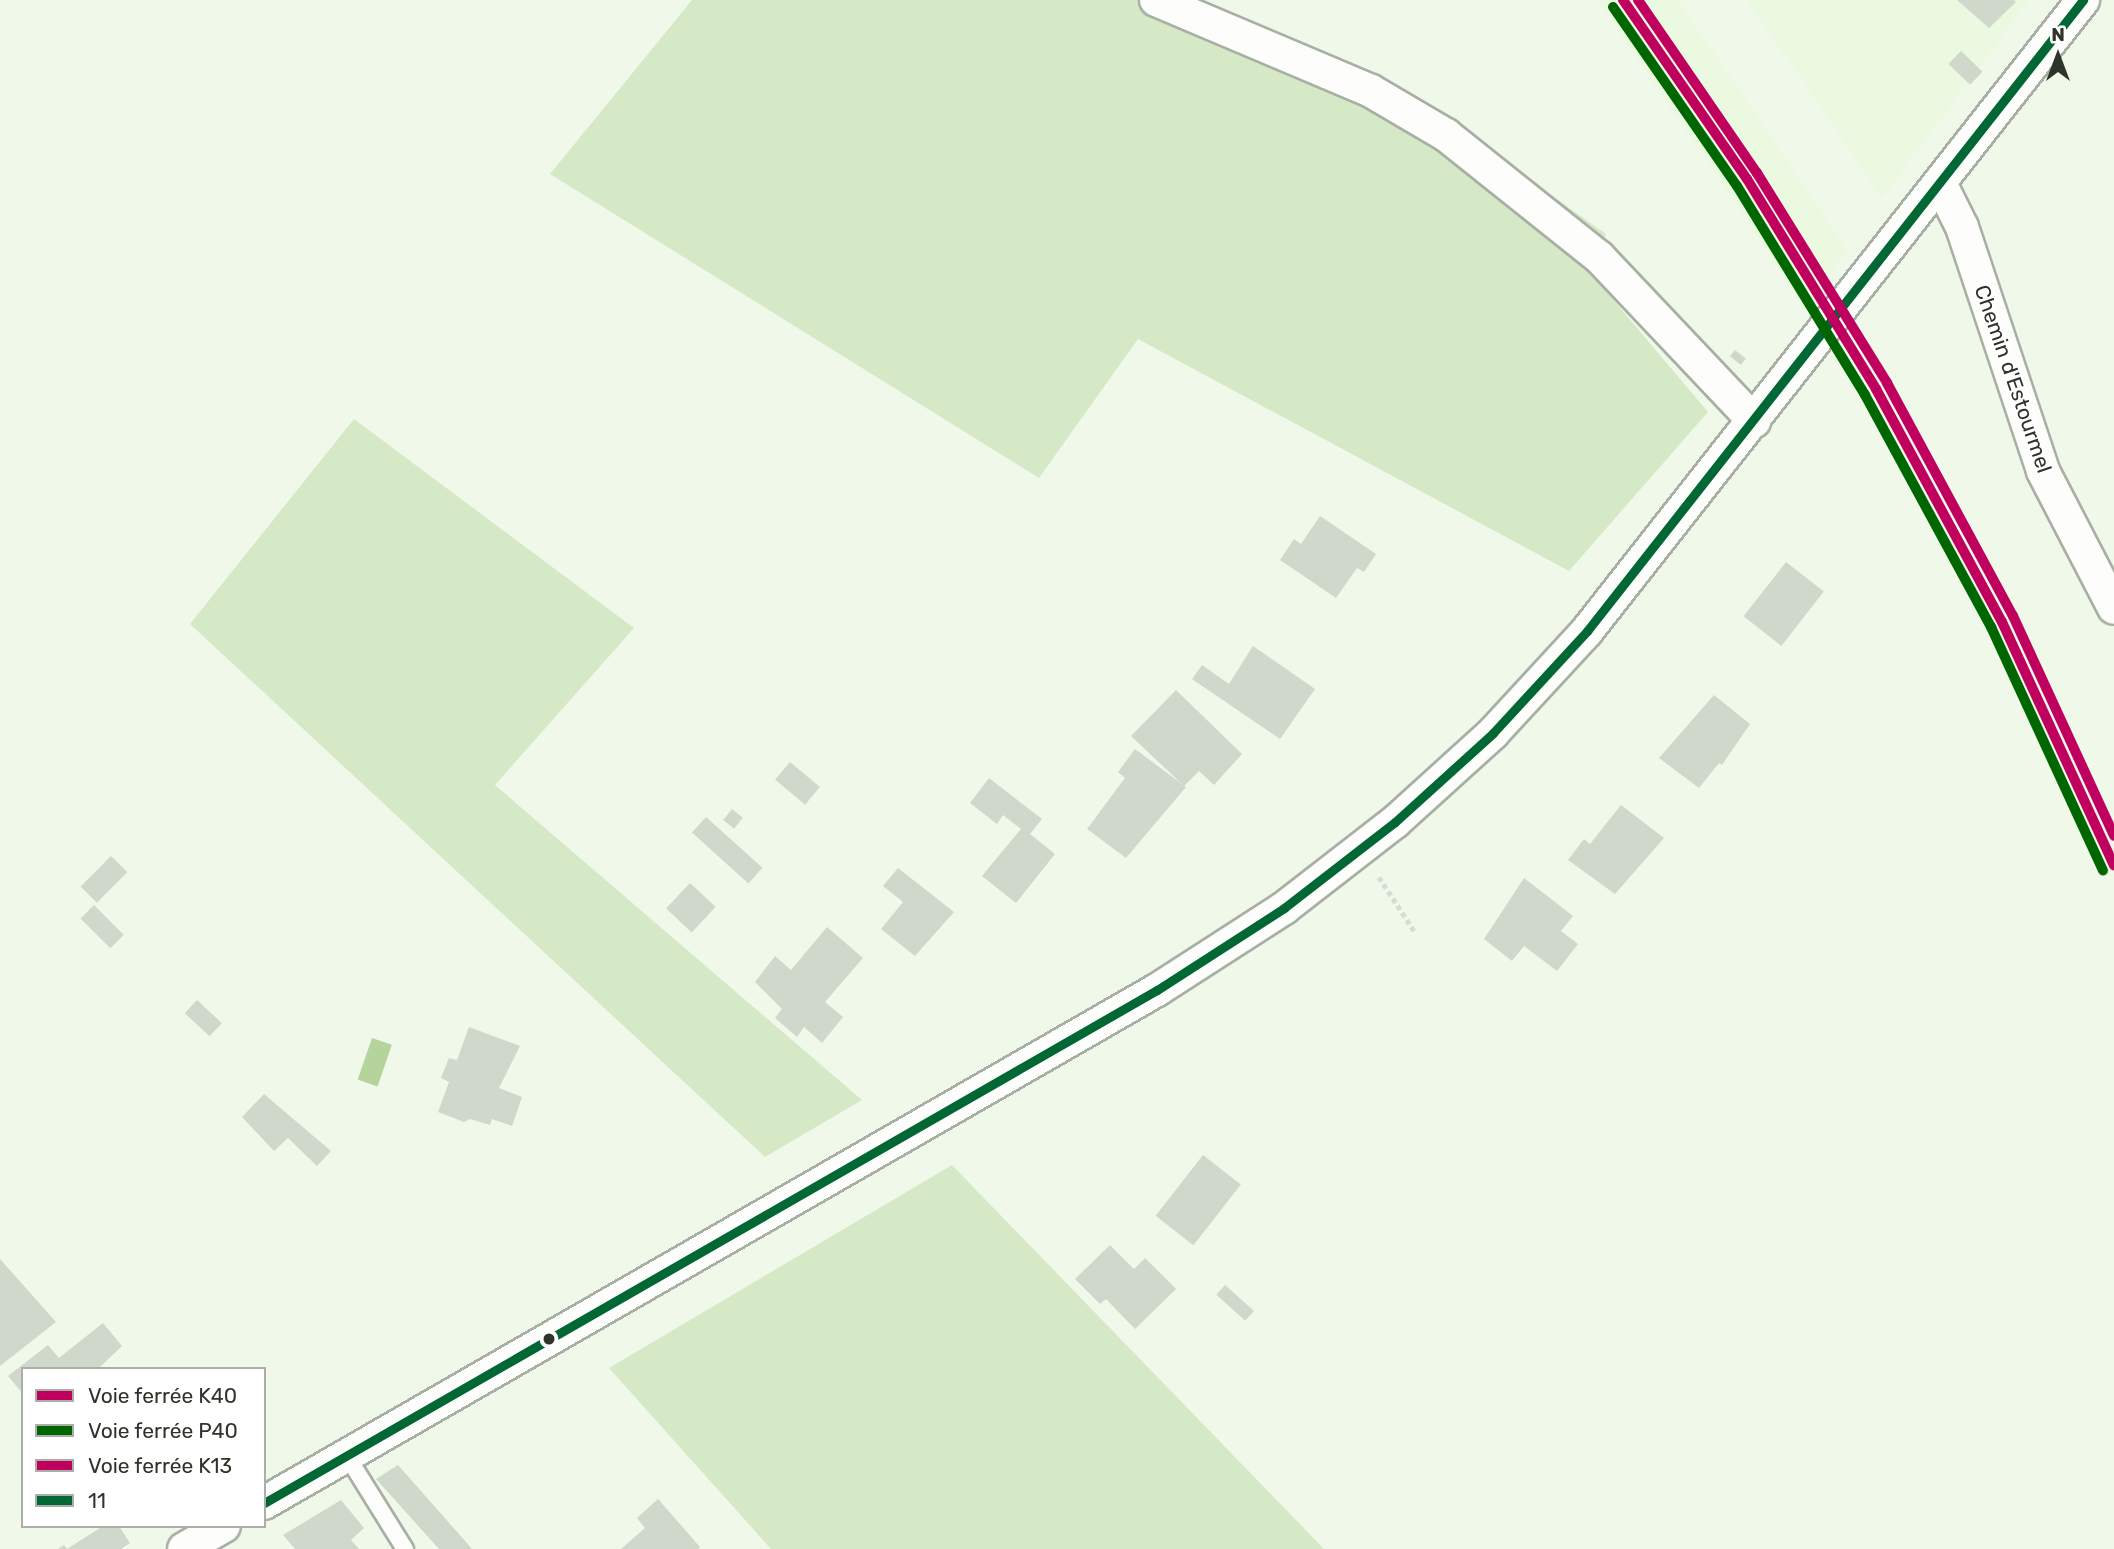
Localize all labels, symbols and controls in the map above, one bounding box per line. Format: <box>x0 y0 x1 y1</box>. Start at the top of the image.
north arrow <box>2023 21 2093 91</box>
text: N <box>2051 23 2065 46</box>
street label: Chemin d'Estourmel <box>1969 282 2057 476</box>
unlabelled marker <box>542 1332 556 1346</box>
legend <box>21 1367 266 1528</box>
text: Voie ferrée K40 <box>88 1383 237 1408</box>
text: Voie ferrée P40 <box>88 1418 238 1443</box>
text: Voie ferrée K13 <box>88 1453 232 1478</box>
text: 11 <box>88 1488 106 1513</box>

